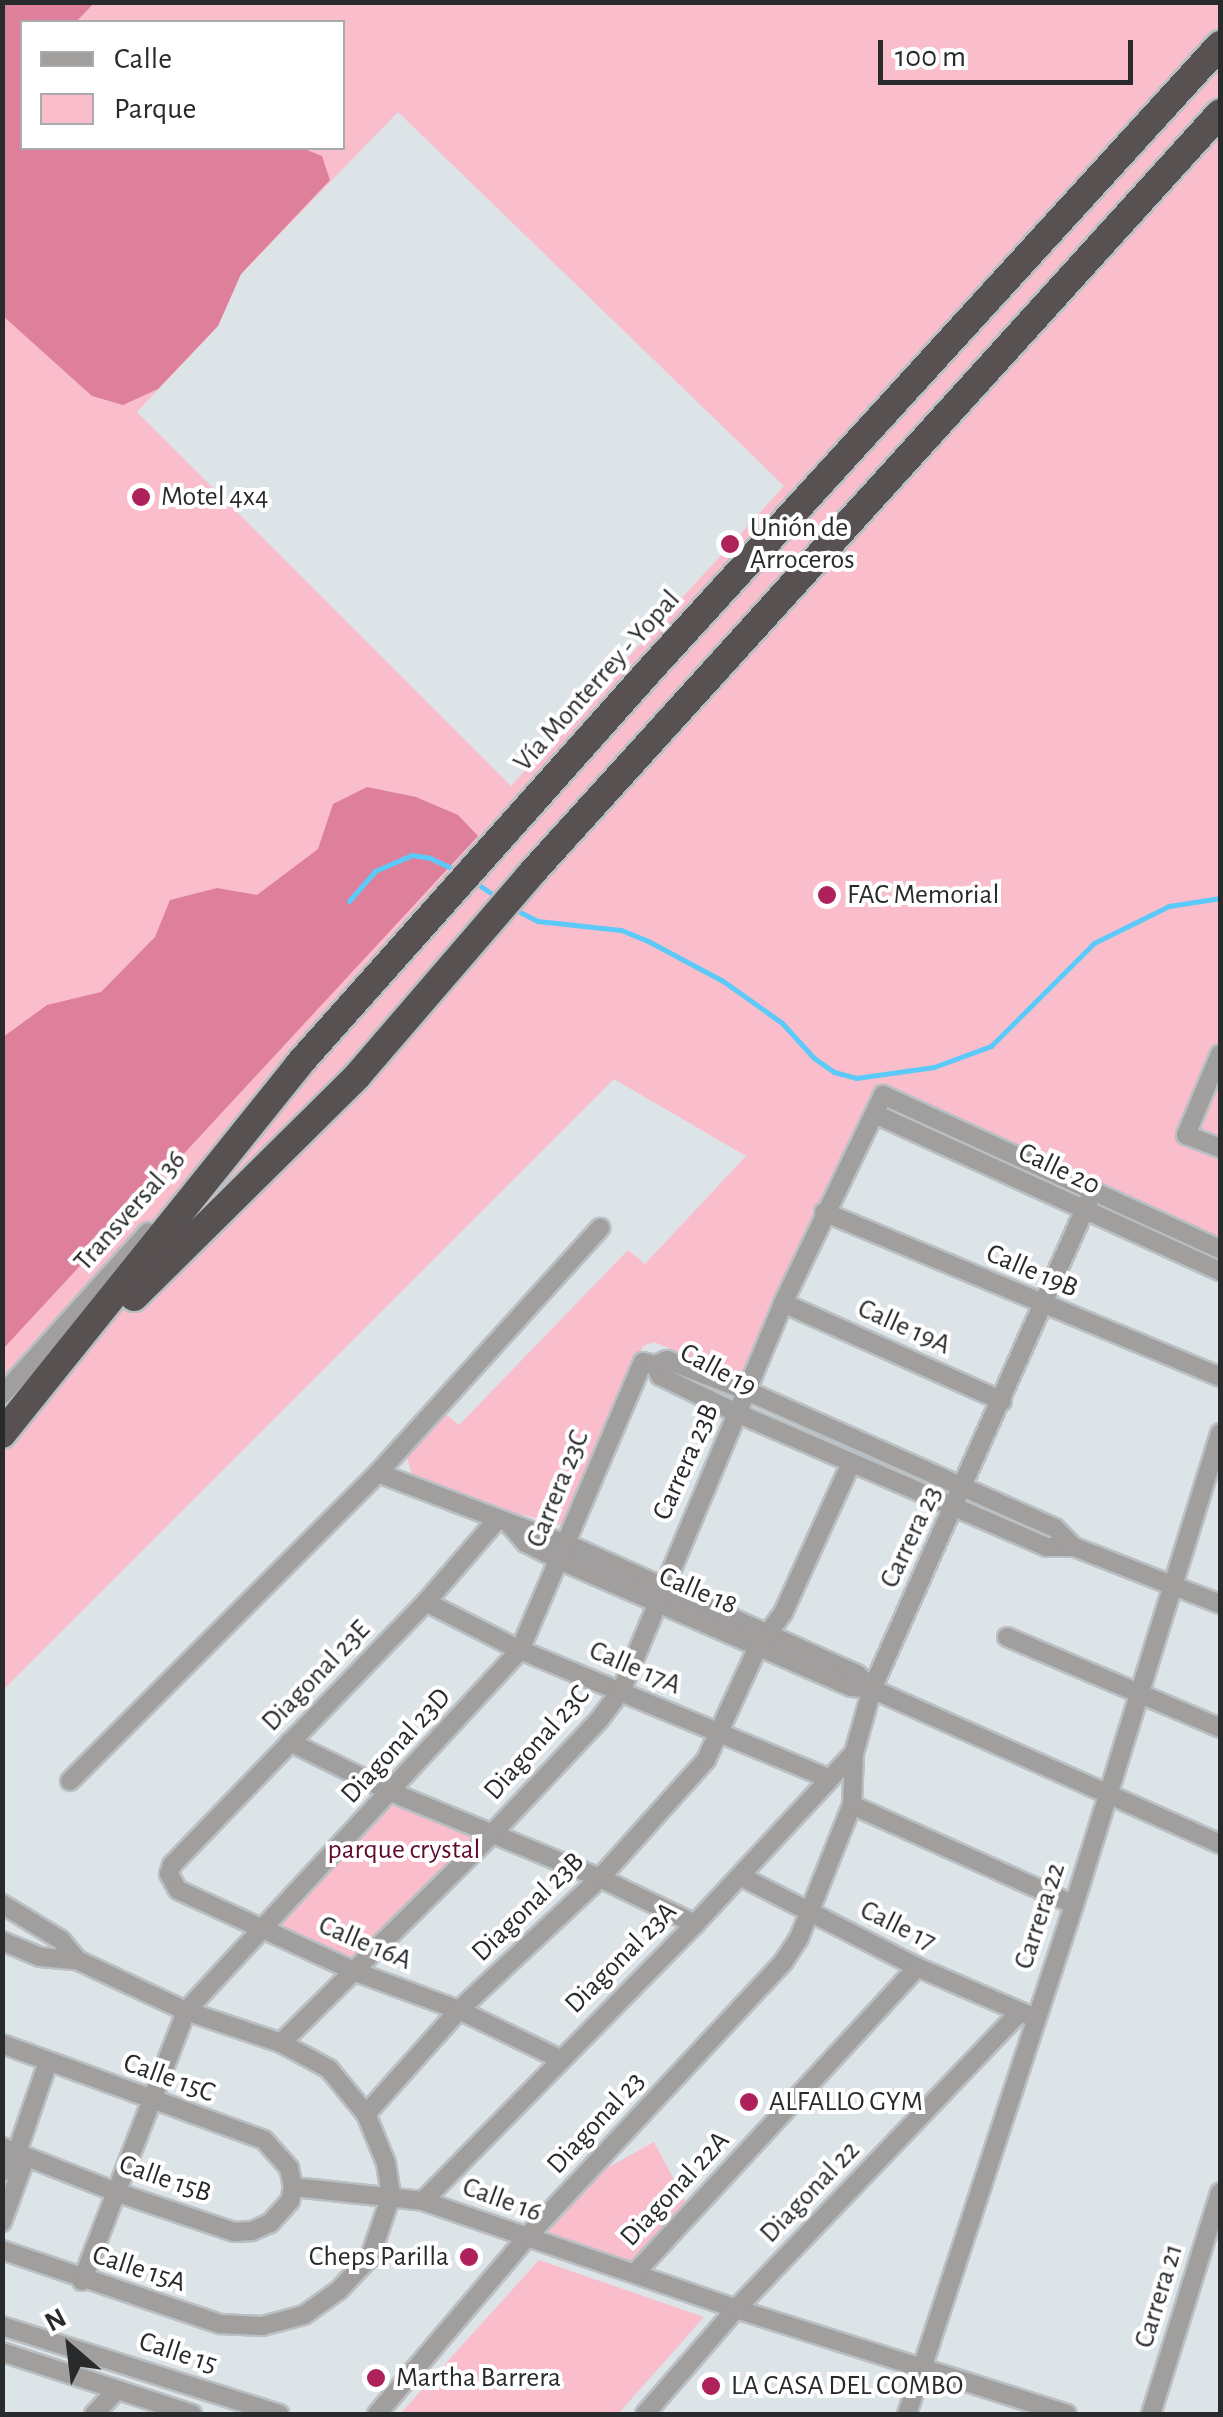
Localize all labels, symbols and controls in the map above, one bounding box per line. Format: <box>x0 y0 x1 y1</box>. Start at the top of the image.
legend <box>20 20 345 150</box>
scale bar <box>883 20 1138 82</box>
text: 100 m <box>895 42 966 72</box>
text: Calle <box>114 44 172 74</box>
text: Parque <box>114 94 196 124</box>
place label: Motel 4x4 <box>161 480 268 514</box>
marker: Motel 4x4 <box>130 486 152 508</box>
place label: Unión de Arroceros <box>750 511 855 577</box>
marker: Unión de Arroceros <box>719 533 741 555</box>
street label: Vía Monterrey - Yopal <box>507 583 687 779</box>
place label: FAC Memorial <box>847 878 999 912</box>
marker: FAC Memorial <box>816 884 838 906</box>
street label: Calle 20 <box>1013 1136 1105 1202</box>
street label: Transversal 36 <box>67 1144 193 1278</box>
street label: Calle 19B <box>981 1237 1083 1305</box>
street label: Calle 19A <box>852 1292 956 1362</box>
street label: Calle 19 <box>674 1336 762 1404</box>
street label: Carrera 23B <box>645 1399 727 1525</box>
street label: Carrera 23C <box>519 1426 597 1552</box>
street label: Carrera 23 <box>873 1481 949 1593</box>
street label: Calle 18 <box>654 1560 742 1622</box>
street label: Diagonal 23E <box>255 1613 377 1739</box>
street label: Calle 17A <box>584 1634 686 1702</box>
street label: Diagonal 23C <box>477 1679 597 1807</box>
street label: Diagonal 23D <box>334 1681 458 1811</box>
park label: parque crystal <box>328 1833 480 1867</box>
street label: Diagonal 23B <box>465 1845 591 1969</box>
street label: Carrera 22 <box>1007 1859 1073 1973</box>
street label: Calle 17 <box>855 1893 941 1959</box>
street label: Diagonal 23A <box>558 1895 684 2021</box>
street label: Calle 16A <box>313 1908 417 1978</box>
street label: Calle 15C <box>119 2046 219 2110</box>
street label: Diagonal 23 <box>540 2065 652 2181</box>
place label: ALFALLO GYM <box>769 2085 923 2119</box>
marker: ALFALLO GYM <box>738 2091 760 2113</box>
street label: Diagonal 22A <box>613 2124 737 2254</box>
street label: Diagonal 22 <box>753 2134 867 2250</box>
street label: Calle 15B <box>115 2148 215 2210</box>
street label: Calle 16 <box>458 2170 546 2230</box>
street label: Calle 15A <box>88 2238 190 2300</box>
place label: Cheps Parilla <box>309 2240 449 2274</box>
street label: Carrera 21 <box>1127 2240 1191 2352</box>
marker: Cheps Parilla <box>458 2246 480 2268</box>
north arrow <box>20 2297 120 2397</box>
text: N <box>41 2304 71 2337</box>
street label: Calle 15 <box>135 2325 221 2381</box>
place label: Martha Barrera <box>396 2361 561 2395</box>
marker: Martha Barrera <box>365 2367 387 2389</box>
place label: LA CASA DEL COMBO <box>731 2369 963 2403</box>
marker: LA CASA DEL COMBO <box>700 2375 722 2397</box>

